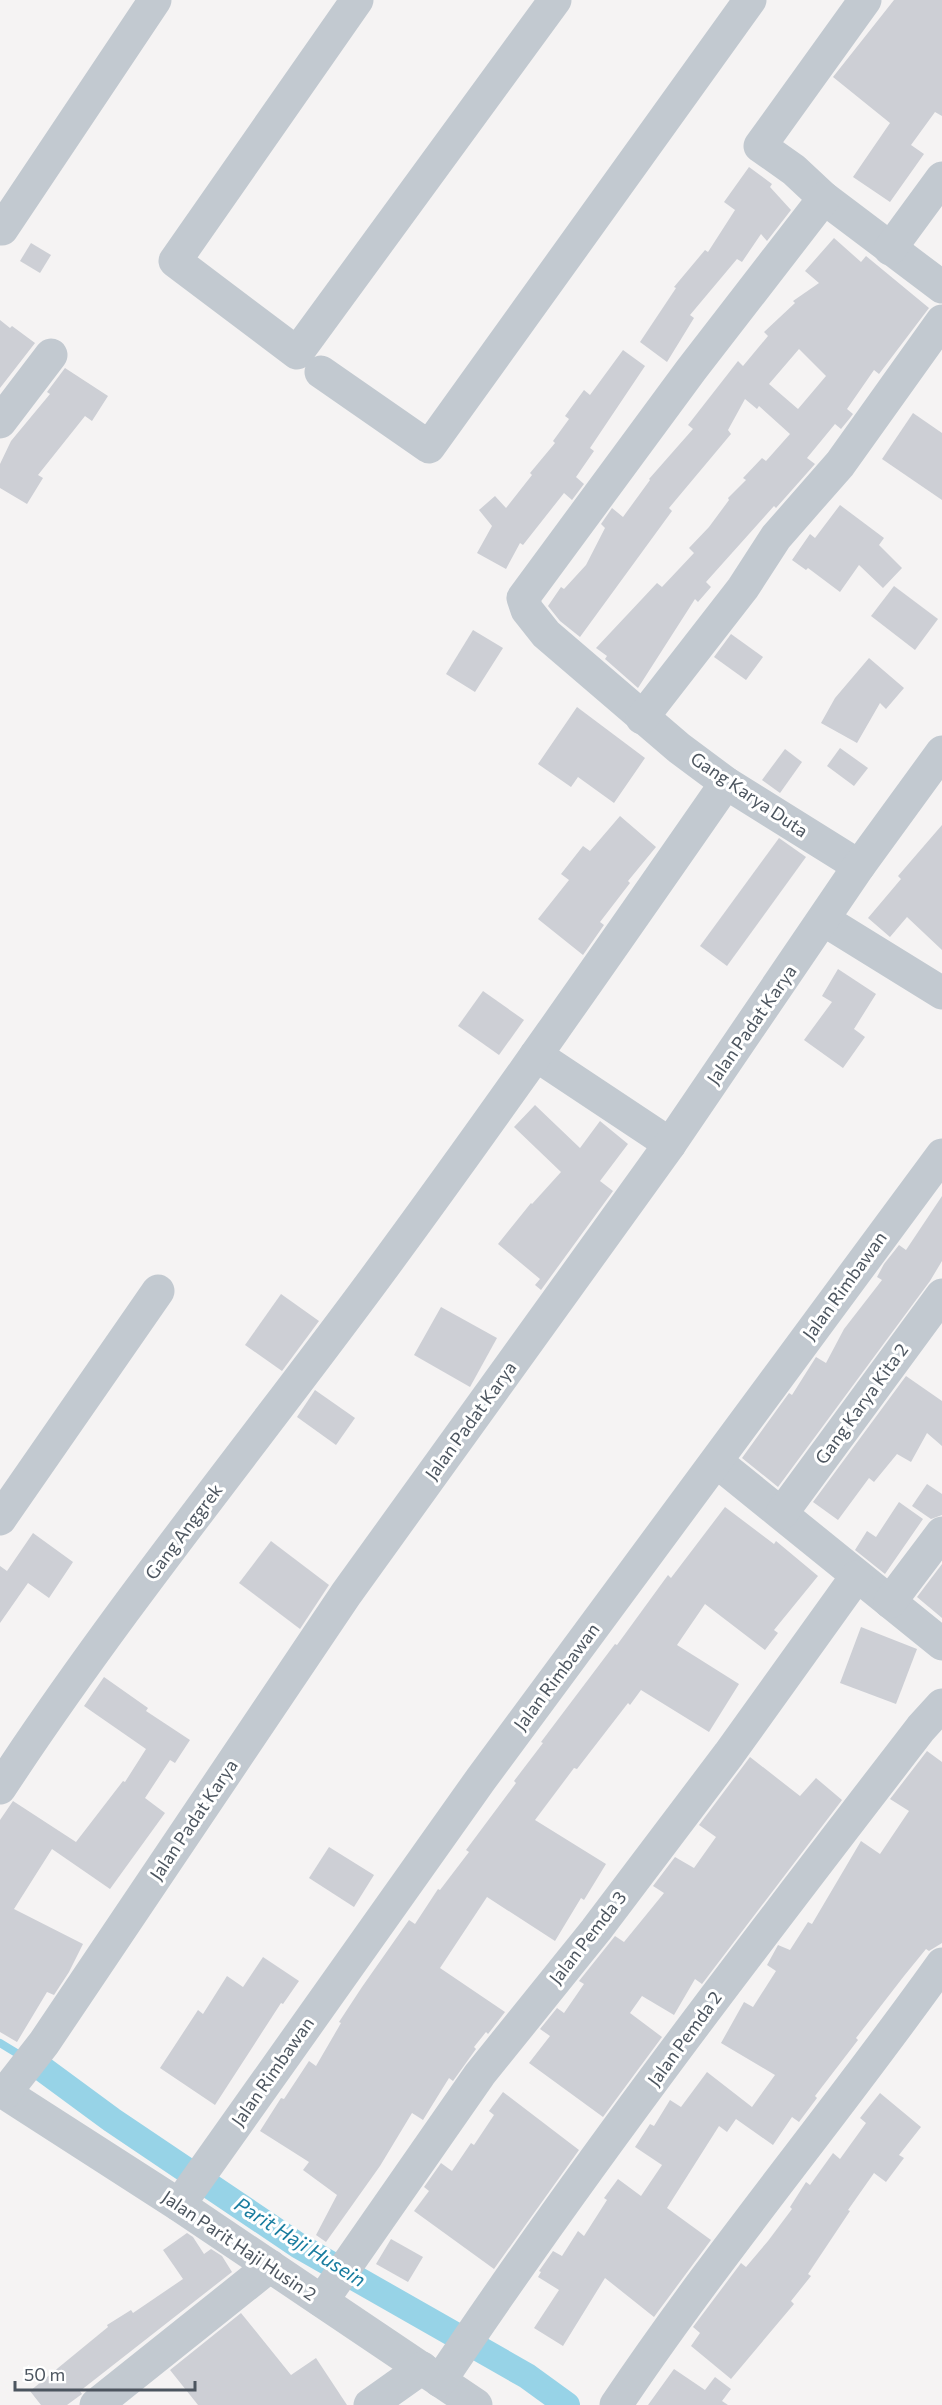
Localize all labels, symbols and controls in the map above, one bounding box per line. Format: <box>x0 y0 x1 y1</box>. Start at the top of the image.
street label: Gang Karya Duta <box>687 747 812 842</box>
street label: Jalan Padat Karya <box>702 960 801 1088</box>
street label: Jalan Rimbawan <box>797 1227 891 1344</box>
street label: Gang Karya Kita 2 <box>810 1339 912 1468</box>
street label: Jalan Padat Karya <box>420 1357 521 1484</box>
street label: Gang Anggrek <box>140 1479 227 1584</box>
street label: Jalan Rimbawan <box>509 1618 604 1734</box>
street label: Jalan Padat Karya <box>145 1755 242 1884</box>
street label: Jalan Pemda 3 <box>544 1886 630 1988</box>
street label: Jalan Pemda 2 <box>642 1987 726 2090</box>
street label: Jalan Rimbawan <box>226 2012 318 2130</box>
street label: Jalan Parit Haji Husin 2 <box>158 2185 321 2305</box>
water label: Parit Haji Husein <box>231 2191 371 2291</box>
scale bar <box>15 2354 195 2392</box>
text: 50 m <box>24 2363 65 2385</box>

